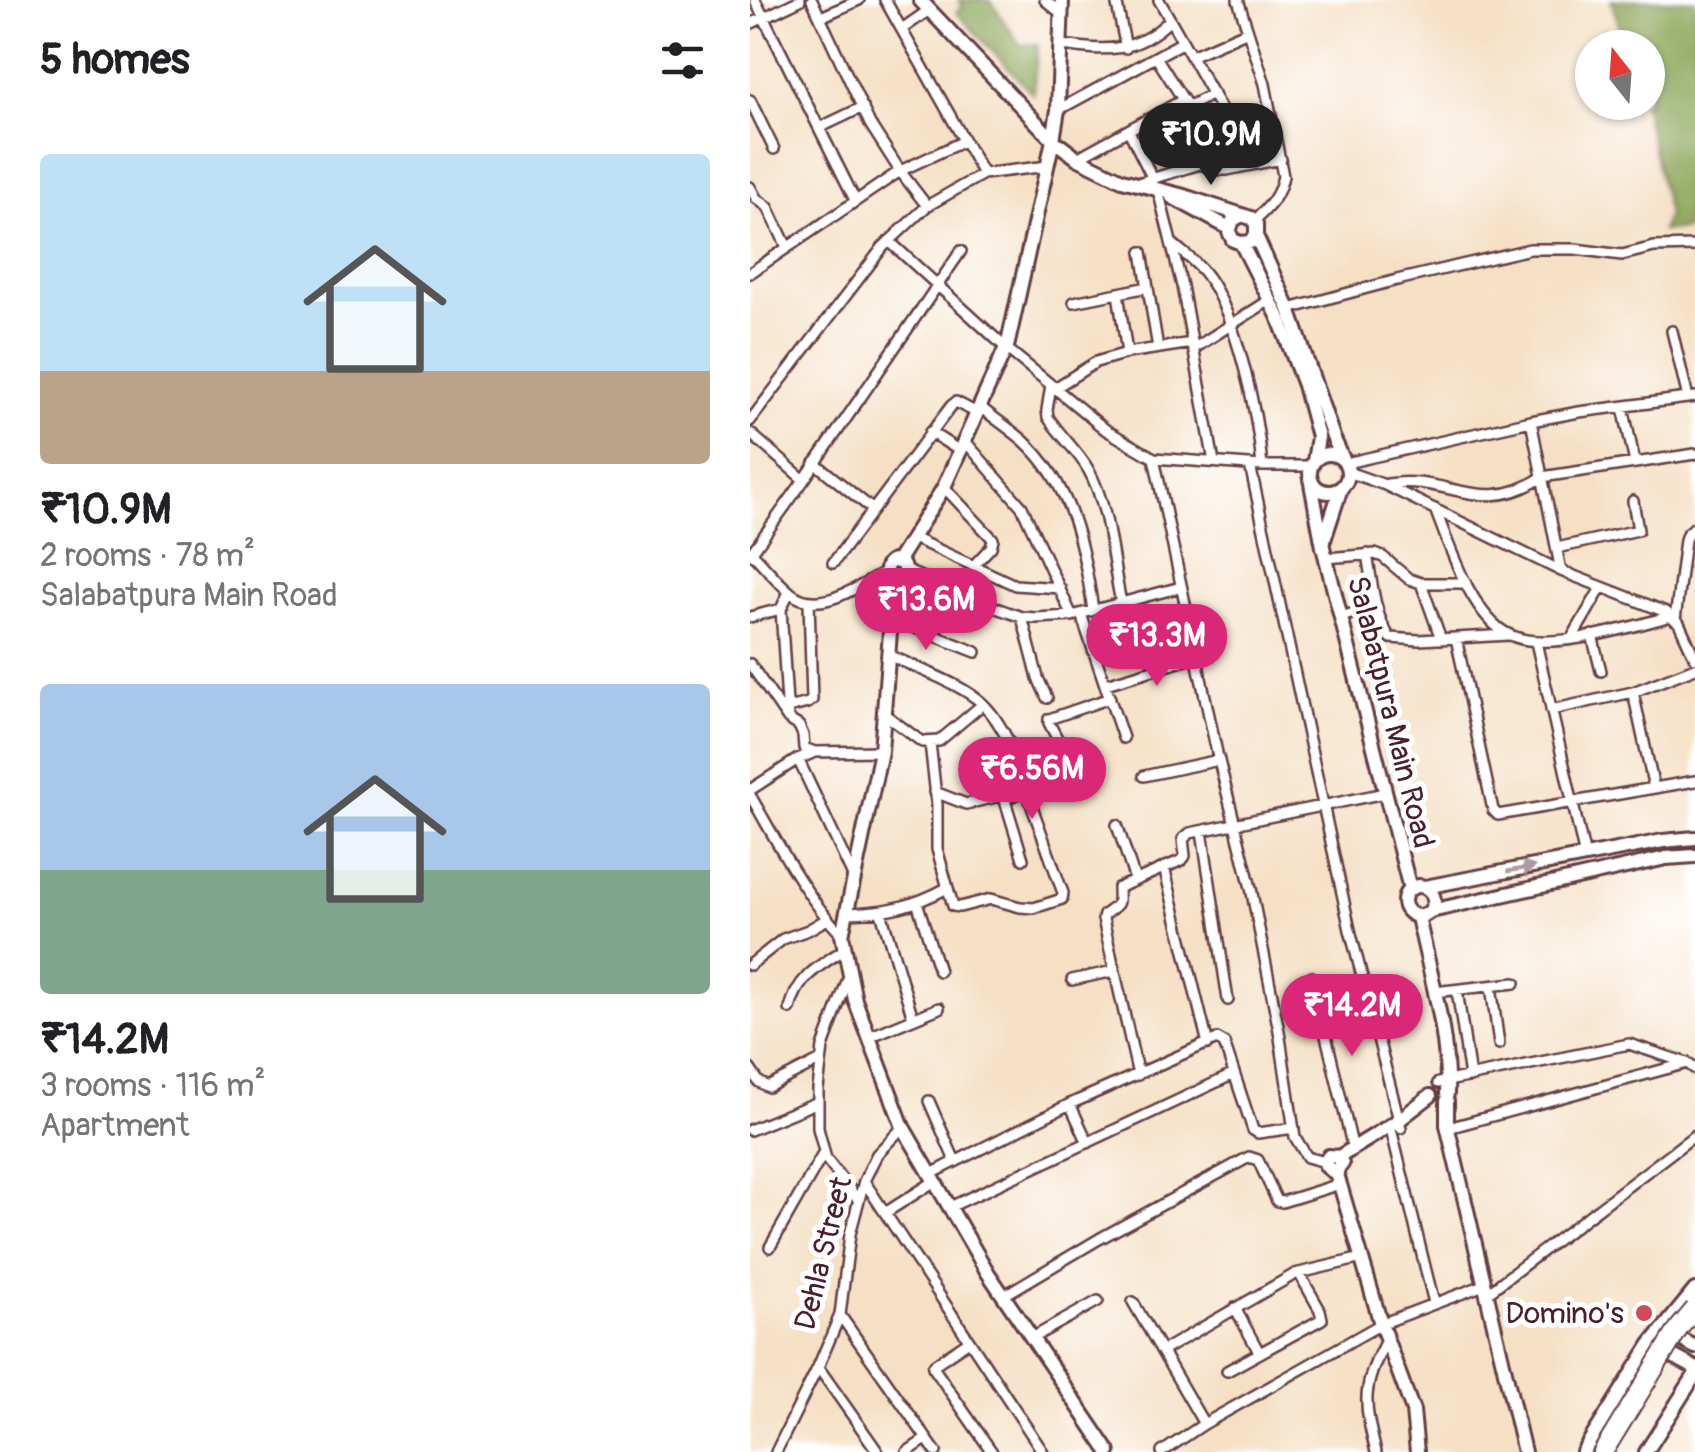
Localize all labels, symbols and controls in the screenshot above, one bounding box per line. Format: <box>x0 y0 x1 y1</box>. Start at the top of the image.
north arrow <box>1575 30 1665 120</box>
map controls <box>1575 30 1665 120</box>
icon: filters <box>655 33 710 88</box>
text: 5 homes <box>40 34 190 86</box>
pin: ₹10.9M <box>1130 103 1292 188</box>
text: ₹10.9M <box>1161 115 1261 155</box>
icon: home <box>285 219 465 399</box>
text: ₹10.9M <box>40 484 171 536</box>
text: 2 rooms · 78 m² <box>40 536 255 576</box>
pin: ₹13.6M <box>845 568 1007 653</box>
street label: Salabatpura Main Road <box>1339 572 1442 852</box>
text: Salabatpura Main Road <box>40 576 338 616</box>
text: ₹13.6M <box>877 580 975 620</box>
pin: ₹13.3M <box>1076 604 1238 689</box>
text: ₹13.3M <box>1108 616 1206 656</box>
pin: ₹6.56M <box>951 737 1113 822</box>
icon: home <box>285 749 465 929</box>
text: ₹6.56M <box>980 749 1084 789</box>
one-way arrow <box>1505 861 1537 876</box>
pin: ₹14.2M <box>1271 974 1433 1059</box>
text: ₹14.2M <box>1303 986 1401 1026</box>
text: ₹14.2M <box>40 1014 169 1066</box>
text: 3 rooms · 116 m² <box>40 1066 265 1106</box>
text: Apartment <box>40 1106 189 1146</box>
street label: Dehla Street <box>787 1172 861 1334</box>
place label: Domino's <box>1505 1295 1624 1332</box>
marker: Domino's <box>1633 1302 1655 1324</box>

